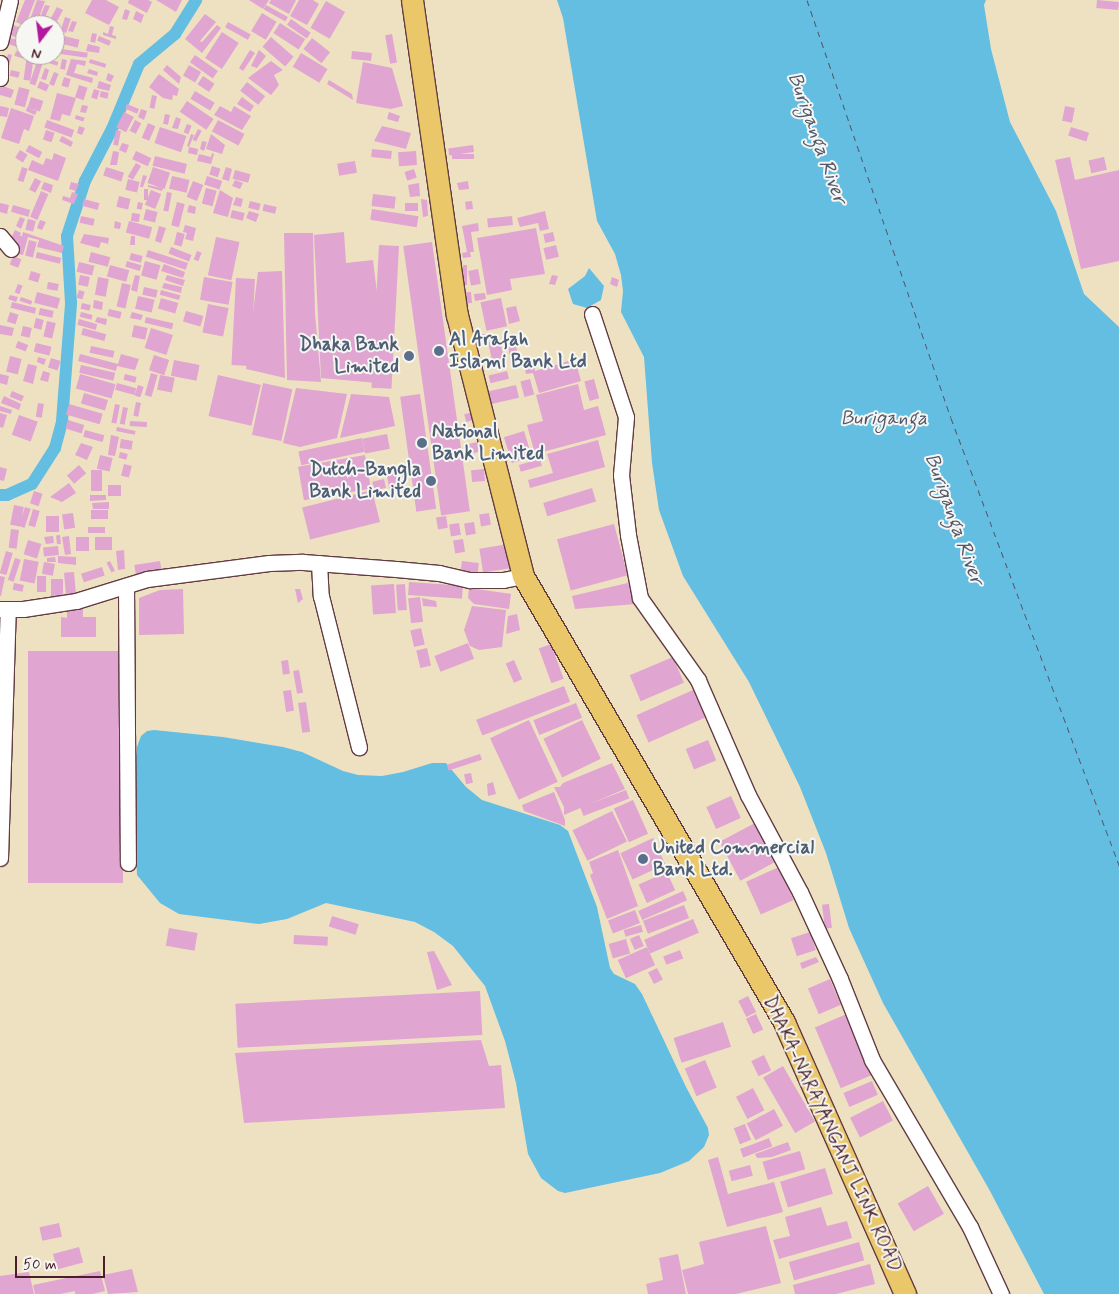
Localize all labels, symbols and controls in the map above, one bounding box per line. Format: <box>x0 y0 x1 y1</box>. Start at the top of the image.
north arrow <box>15 15 65 65</box>
text: N <box>30 44 43 63</box>
water label: Buriganga River <box>782 70 852 206</box>
place label: Al Arafah Islami Bank Ltd <box>449 329 587 373</box>
place label: Dhaka Bank Limited <box>300 334 399 378</box>
marker: Al Arafah Islami Bank Ltd <box>433 345 445 357</box>
marker: Dhaka Bank Limited <box>403 350 415 362</box>
water label: Buriganga <box>840 406 928 430</box>
place label: National Bank Limited <box>432 421 544 465</box>
marker: National Bank Limited <box>416 437 428 449</box>
water label: Buriganga River <box>919 451 989 587</box>
place label: Dutch-Bangla Bank Limited <box>309 459 421 503</box>
marker: Dutch-Bangla Bank Limited <box>425 475 437 487</box>
place label: United Commercial Bank Ltd. <box>653 837 814 881</box>
marker: United Commercial Bank Ltd. <box>637 853 649 865</box>
street label: DHAKA-NARAYANGANJ LINK ROAD <box>758 992 906 1276</box>
scale bar <box>18 1246 108 1278</box>
text: 50 m <box>23 1255 57 1275</box>

